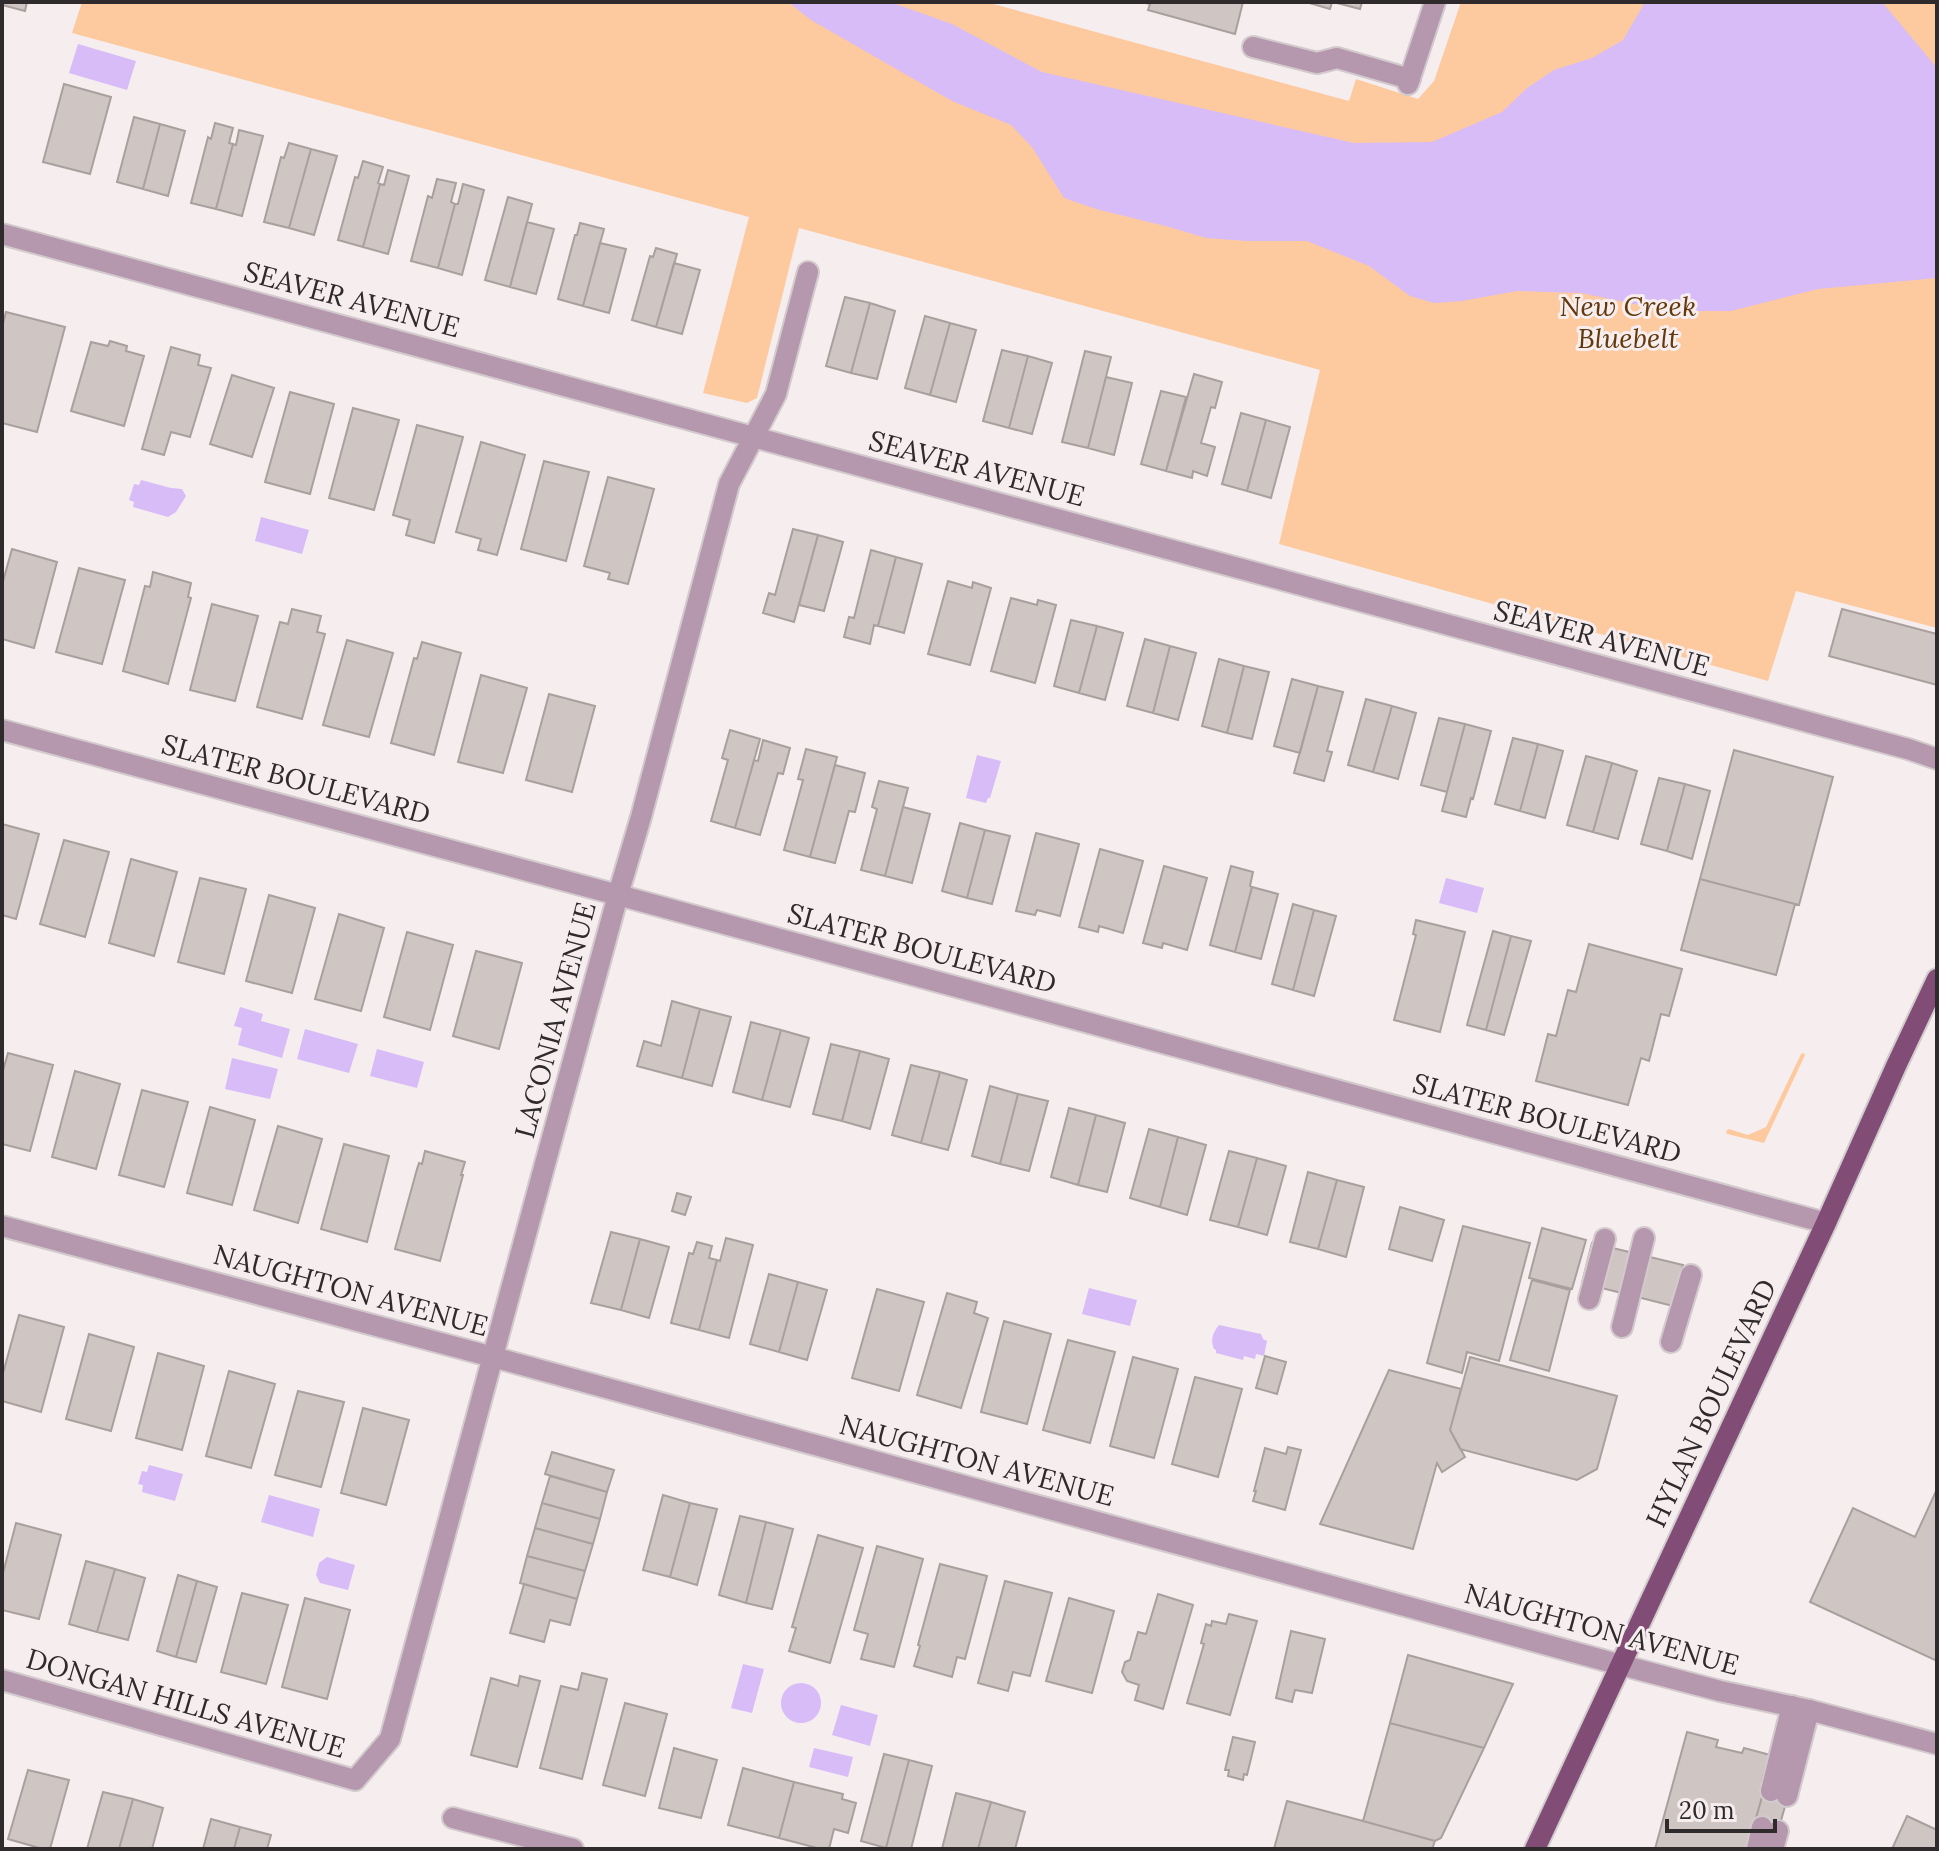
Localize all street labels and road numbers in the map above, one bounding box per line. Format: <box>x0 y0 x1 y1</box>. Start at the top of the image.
street label: SEAVER AVENUE <box>240 253 464 345</box>
street label: SEAVER AVENUE <box>865 422 1089 514</box>
street label: SEAVER AVENUE <box>1490 592 1714 684</box>
street label: SLATER BOULEVARD <box>158 726 434 832</box>
street label: SLATER BOULEVARD <box>784 895 1060 1001</box>
street label: LACONIA AVENUE <box>506 898 604 1142</box>
street label: SLATER BOULEVARD <box>1409 1065 1685 1171</box>
street label: NAUGHTON AVENUE <box>210 1236 492 1344</box>
street label: HYLAN BOULEVARD <box>1638 1273 1784 1533</box>
street label: NAUGHTON AVENUE <box>836 1406 1118 1514</box>
street label: NAUGHTON AVENUE <box>1461 1575 1743 1683</box>
street label: DONGAN HILLS AVENUE <box>22 1640 350 1766</box>

